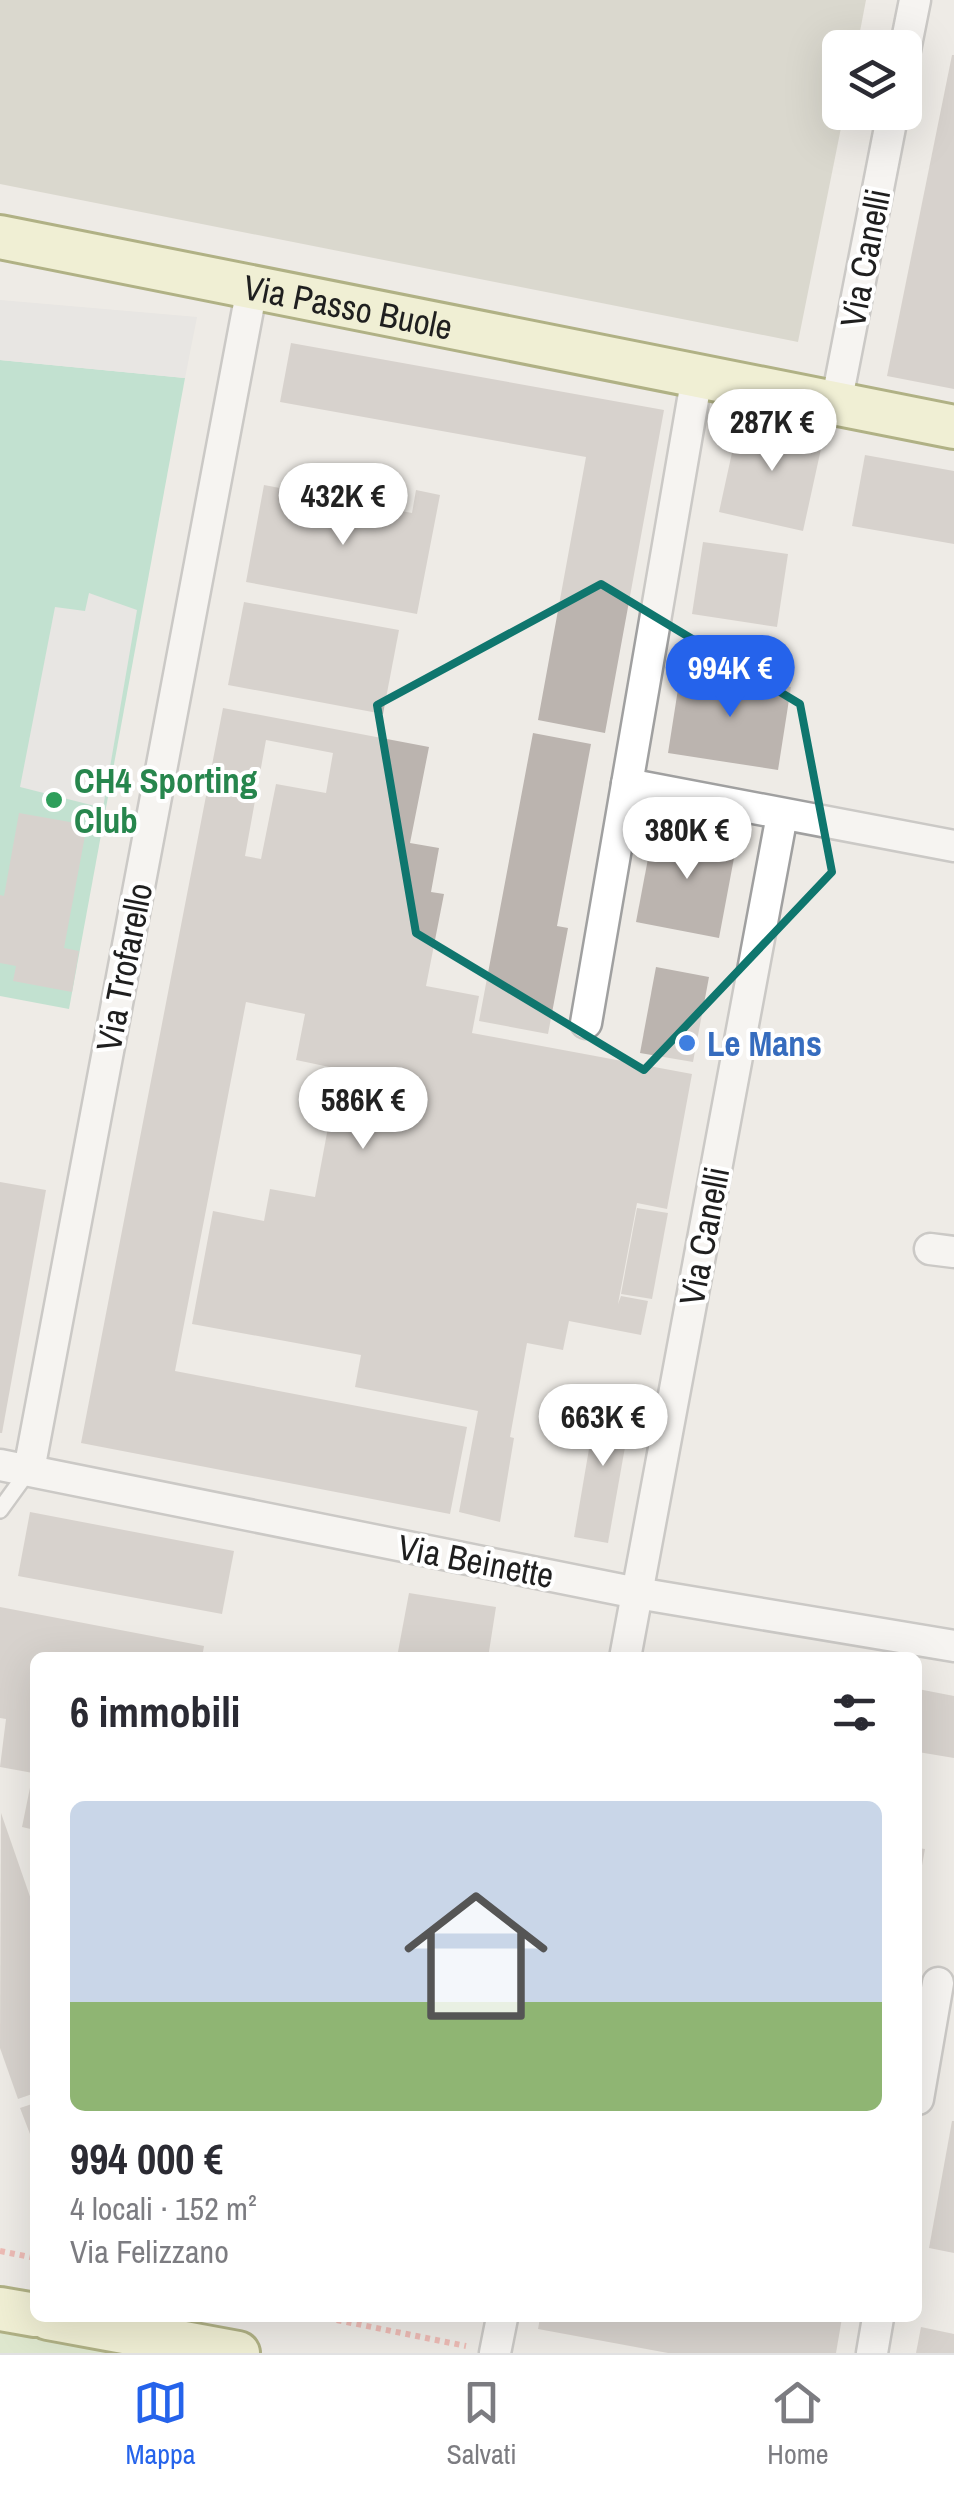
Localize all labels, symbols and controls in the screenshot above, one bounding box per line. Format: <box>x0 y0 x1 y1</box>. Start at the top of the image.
map controls <box>822 30 922 130</box>
button: layers <box>822 30 922 130</box>
street label: Via Canelli <box>829 185 901 331</box>
street label: Via Passo Buole <box>240 263 457 350</box>
pin: 287K € <box>691 389 853 474</box>
text: 287K € <box>730 400 814 443</box>
pin: 432K € <box>262 463 424 548</box>
text: 432K € <box>301 474 385 517</box>
pin: 994K € <box>649 635 811 720</box>
text: 994K € <box>688 646 772 689</box>
place label: CH4 Sporting Club <box>74 757 258 844</box>
marker: CH4 Sporting Club <box>43 789 65 811</box>
pin: 380K € <box>606 797 768 882</box>
text: 380K € <box>645 808 729 851</box>
street label: Via Trofarello <box>85 879 163 1055</box>
place label: Le Mans <box>707 1020 822 1067</box>
marker: Le Mans <box>676 1032 698 1054</box>
pin: 586K € <box>282 1067 444 1152</box>
text: 586K € <box>321 1078 405 1121</box>
street label: Via Canelli <box>668 1163 740 1309</box>
pin: 663K € <box>522 1384 684 1469</box>
text: 663K € <box>561 1395 645 1438</box>
street label: Via Beinette <box>394 1523 558 1599</box>
text: 6 immobili <box>70 1684 240 1740</box>
icon: filters <box>827 1685 882 1740</box>
icon: home <box>386 1866 566 2046</box>
text: 994 000 € <box>70 2131 223 2187</box>
text: 4 locali · 152 m² <box>70 2187 257 2230</box>
text: Via Felizzano <box>70 2230 229 2273</box>
tab: Mappa <box>125 2375 196 2473</box>
tab: Salvati <box>446 2375 517 2473</box>
tab: Home <box>767 2375 829 2473</box>

